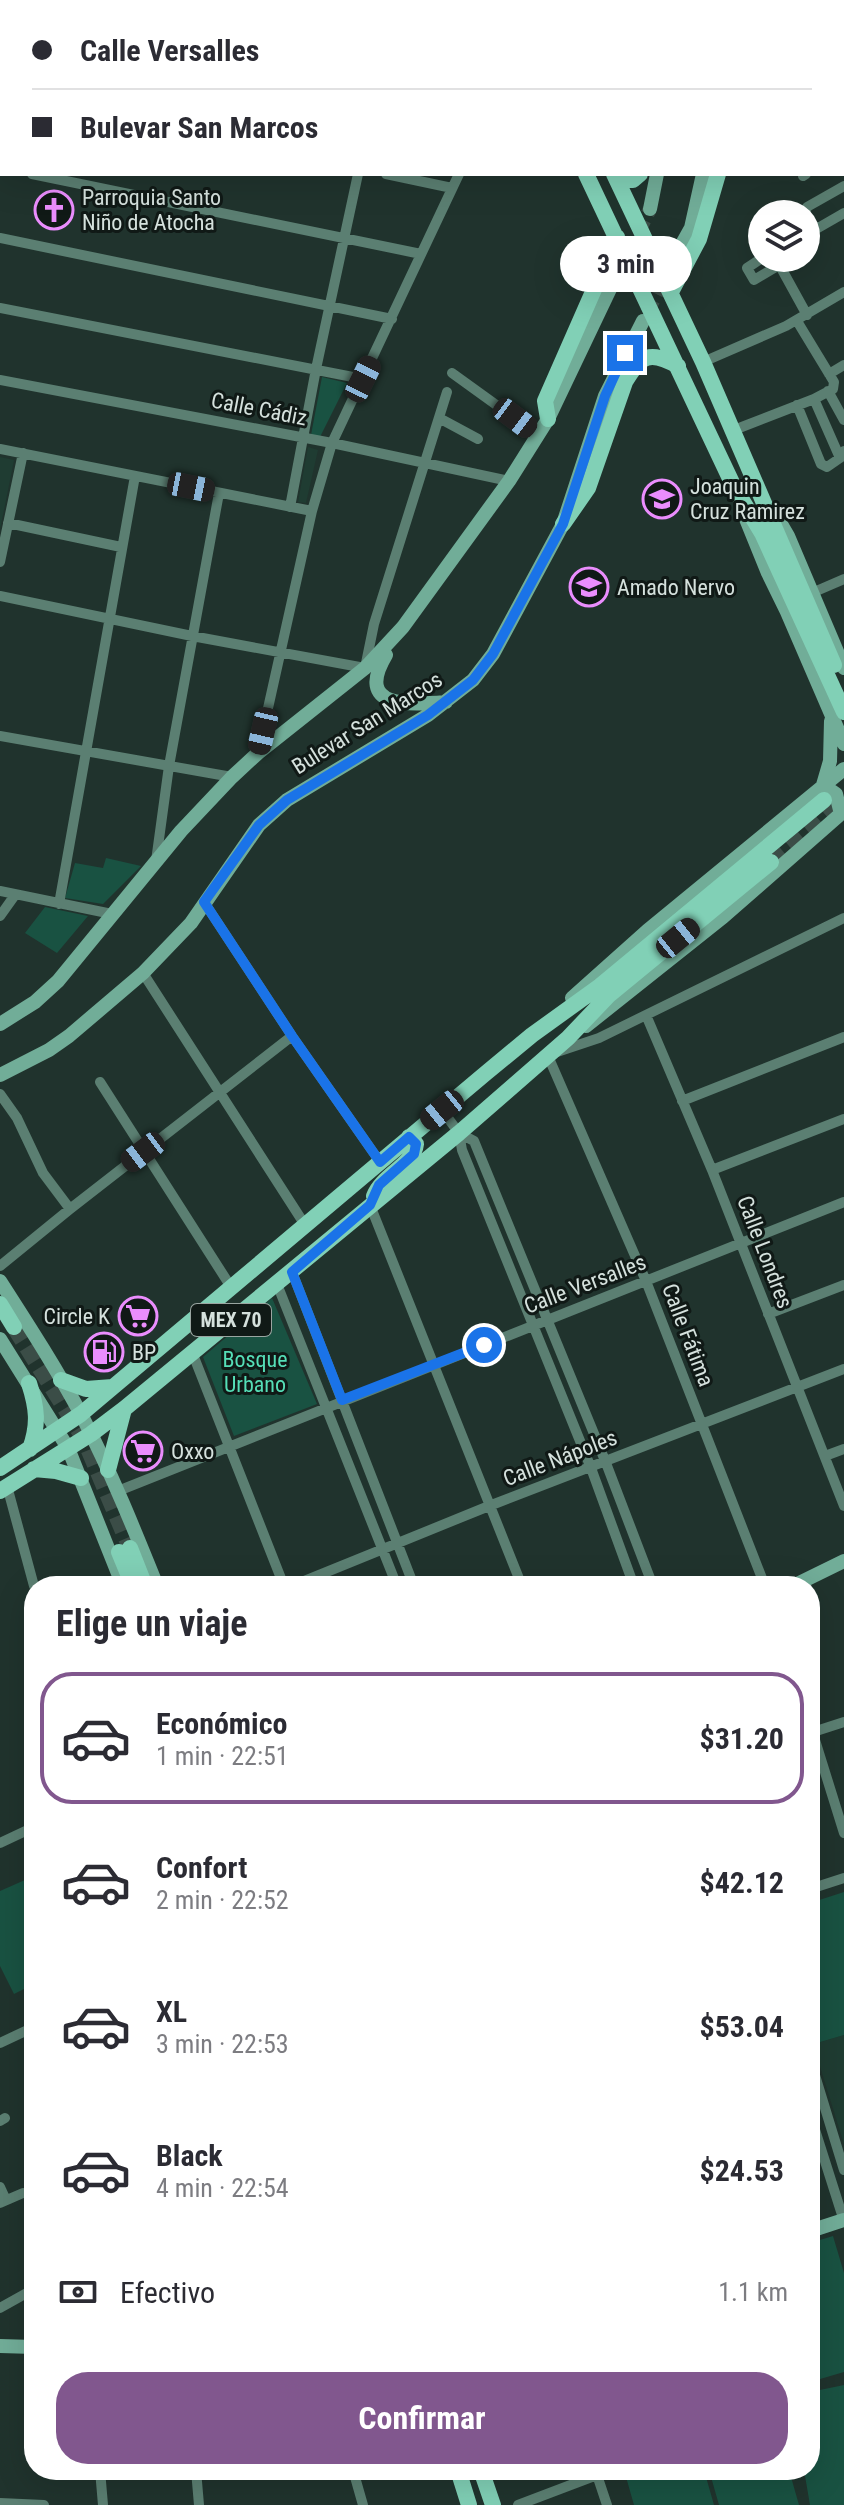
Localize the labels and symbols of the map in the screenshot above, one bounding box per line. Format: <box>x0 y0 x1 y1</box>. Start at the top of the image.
place label: Parroquia Santo Niño de Atocha <box>82 185 221 235</box>
church icon: Parroquia Santo Niño de Atocha <box>33 189 75 231</box>
callout: 3 min <box>559 237 691 293</box>
route end <box>607 335 643 371</box>
car <box>342 352 384 406</box>
street label: Calle Cádiz <box>209 387 309 431</box>
car <box>489 394 541 442</box>
car <box>165 471 217 503</box>
place label: Joaquin Cruz Ramirez <box>690 474 805 524</box>
school or university icon: Joaquin Cruz Ramirez <box>641 478 683 520</box>
school or university icon: Amado Nervo <box>568 566 610 608</box>
place label: Amado Nervo <box>617 575 735 600</box>
street label: Bulevar San Marcos <box>287 667 447 779</box>
car <box>246 705 280 757</box>
car <box>652 914 704 962</box>
car <box>416 1086 468 1134</box>
car <box>117 1128 169 1176</box>
street label: Calle Londres <box>732 1192 798 1312</box>
street label: Calle Versalles <box>521 1249 649 1319</box>
street label: Calle Fátima <box>657 1280 719 1390</box>
supermarket icon: Circle K <box>117 1295 159 1337</box>
place label: Circle K <box>43 1304 110 1329</box>
road number: MEX 70 <box>191 1304 271 1336</box>
route start <box>466 1327 502 1363</box>
fuel station icon: BP <box>83 1331 125 1373</box>
place label: BP <box>132 1340 156 1365</box>
park label: Bosque Urbano <box>222 1347 288 1397</box>
street label: Calle Nápoles <box>500 1425 620 1491</box>
supermarket icon: Oxxo <box>122 1430 164 1472</box>
place label: Oxxo <box>171 1439 214 1464</box>

